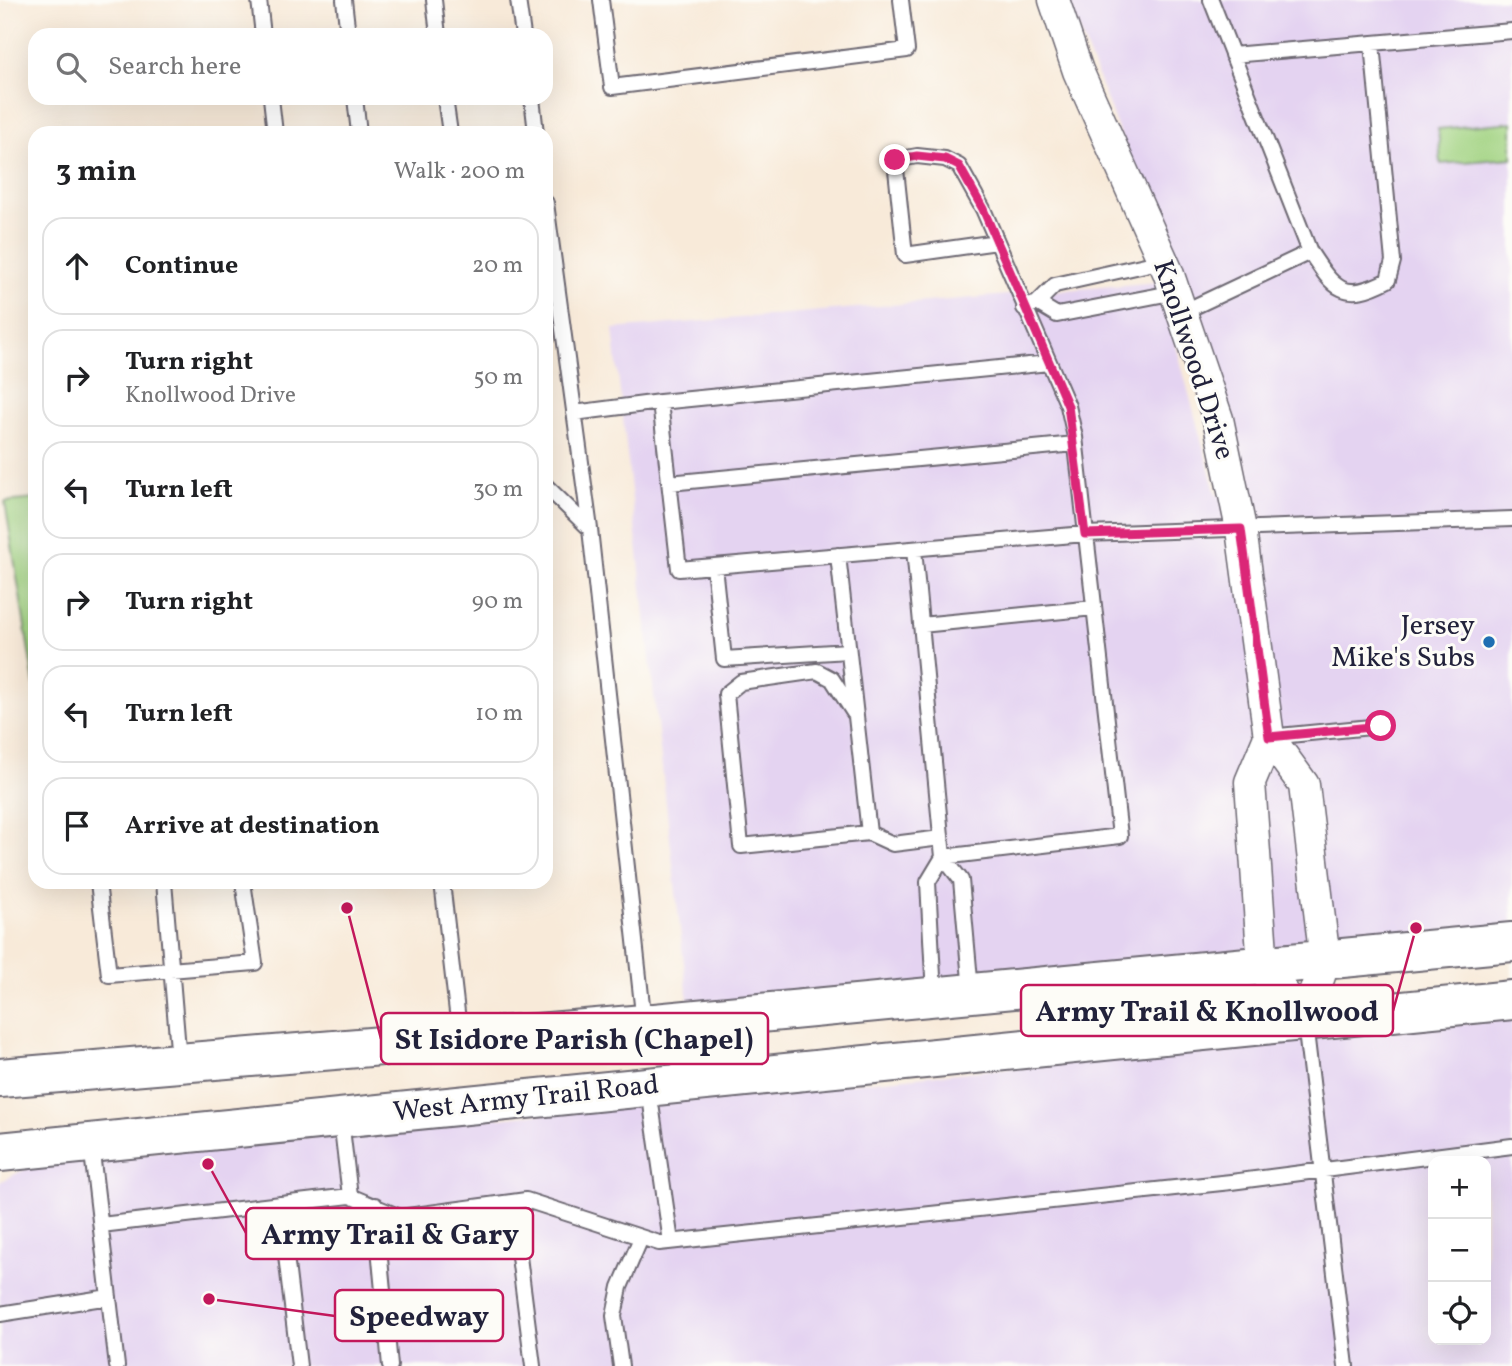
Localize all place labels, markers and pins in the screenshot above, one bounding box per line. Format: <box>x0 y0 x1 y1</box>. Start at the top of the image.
place label: Jersey Mike's Subs <box>1331 607 1475 678</box>
marker: Jersey Mike's Subs <box>1481 634 1497 650</box>
callout: Army Trail & Knollwood <box>1021 985 1393 1036</box>
callout: St Isidore Parish (Chapel) <box>381 1013 768 1064</box>
callout: Army Trail & Gary <box>246 1208 533 1259</box>
callout: Speedway <box>335 1290 503 1341</box>

